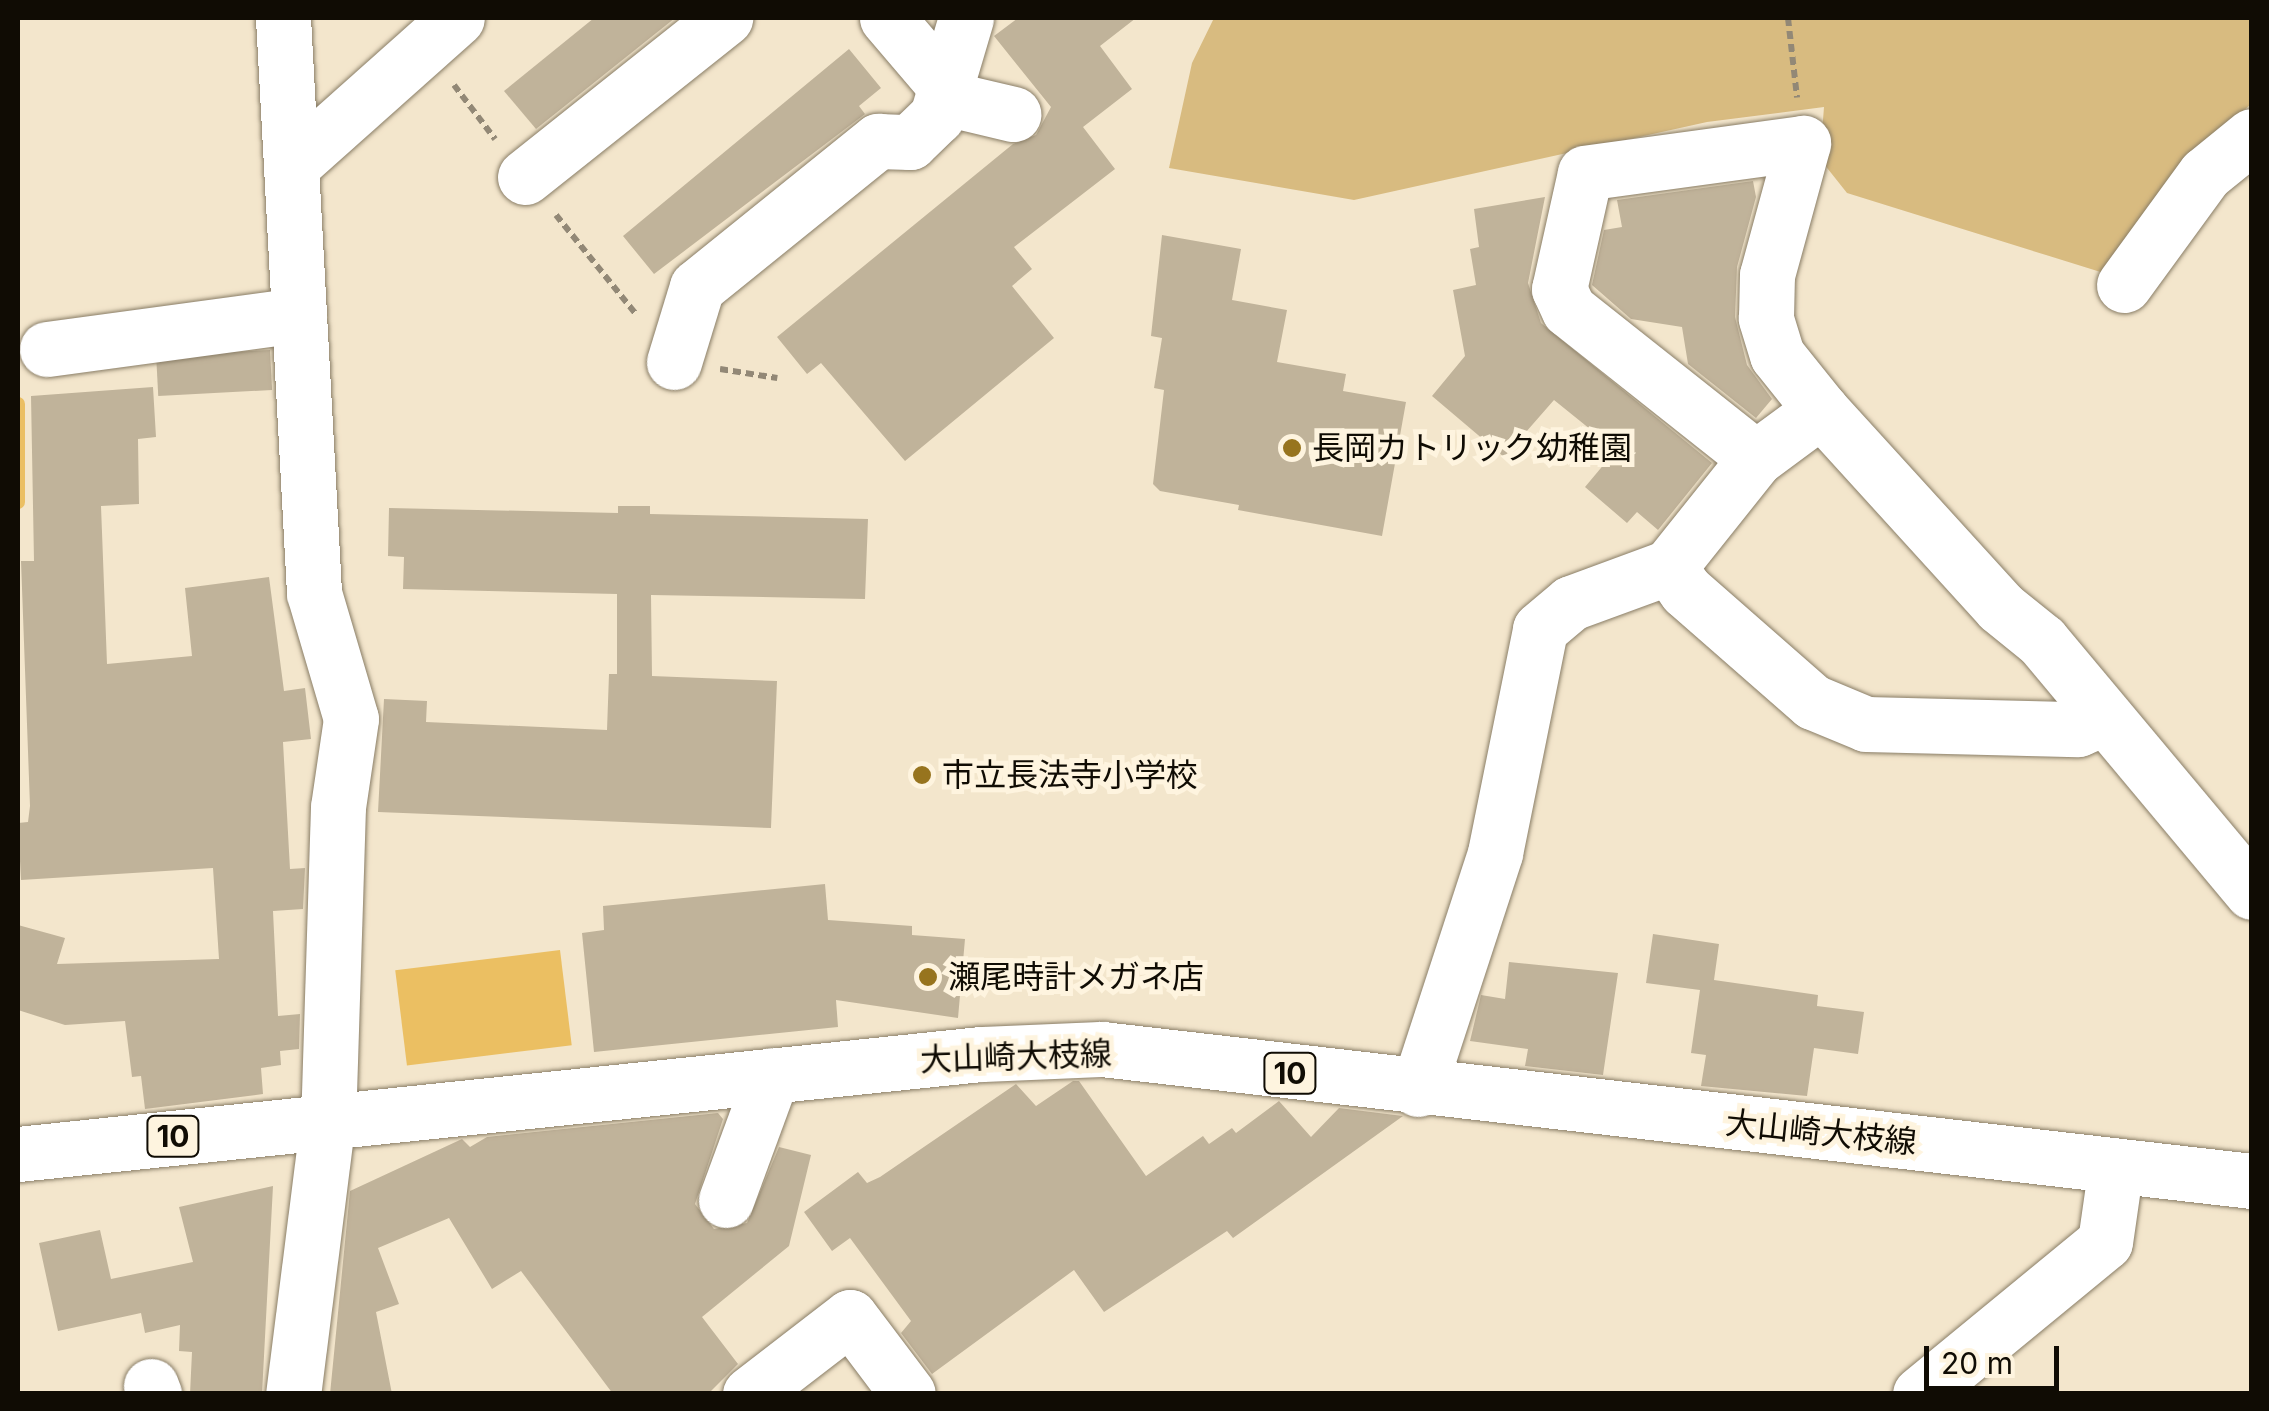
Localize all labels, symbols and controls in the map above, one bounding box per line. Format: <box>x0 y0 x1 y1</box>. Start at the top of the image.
place label: 長岡カトリック幼稚園 <box>1312 429 1632 467</box>
marker: 長岡カトリック幼稚園 <box>1281 437 1303 459</box>
place label: 市立長法寺小学校 <box>942 756 1198 794</box>
marker: 市立長法寺小学校 <box>911 764 933 786</box>
place label: 瀬尾時計メガネ店 <box>948 958 1204 996</box>
marker: 瀬尾時計メガネ店 <box>917 966 939 988</box>
street label: 大山崎大枝線 <box>919 1034 1113 1080</box>
road number: 10 <box>1262 1048 1318 1098</box>
street label: 大山崎大枝線 <box>1724 1104 1918 1162</box>
road number: 10 <box>146 1111 200 1161</box>
scale bar <box>1929 1326 2064 1388</box>
text: 20 m <box>1941 1345 2013 1381</box>

